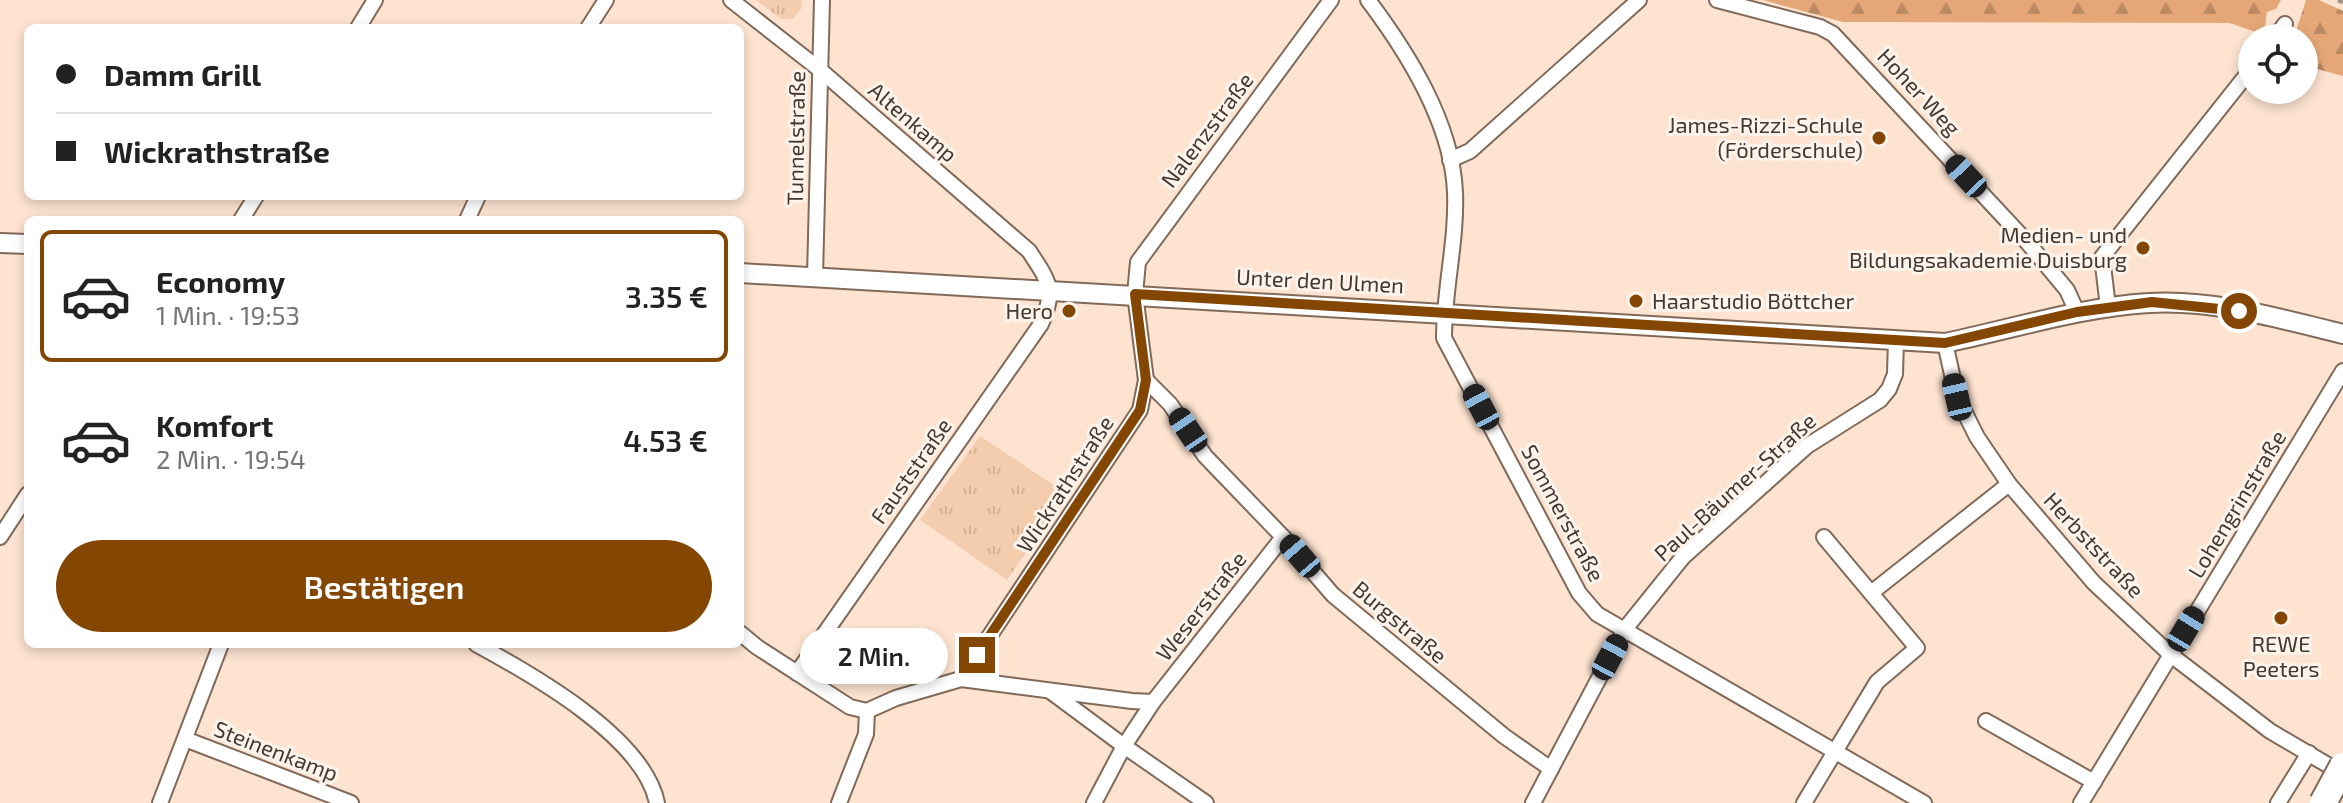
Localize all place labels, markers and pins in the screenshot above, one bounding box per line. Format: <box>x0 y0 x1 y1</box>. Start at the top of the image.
place label: James-Rizzi-Schule (Förderschule) <box>1668 111 1863 162</box>
marker: James-Rizzi-Schule (Förderschule) <box>1870 129 1888 147</box>
place label: Medien- und Bildungsakademie Duisburg <box>1849 221 2127 272</box>
marker: Medien- und Bildungsakademie Duisburg <box>2134 239 2152 257</box>
place label: Haarstudio Böttcher <box>1652 287 1854 313</box>
marker: Haarstudio Böttcher <box>1627 292 1645 310</box>
place label: Hero <box>1005 297 1053 323</box>
marker: Hero <box>1060 302 1078 320</box>
marker: REWE Peeters <box>2272 609 2290 627</box>
place label: REWE Peeters <box>2243 630 2319 681</box>

